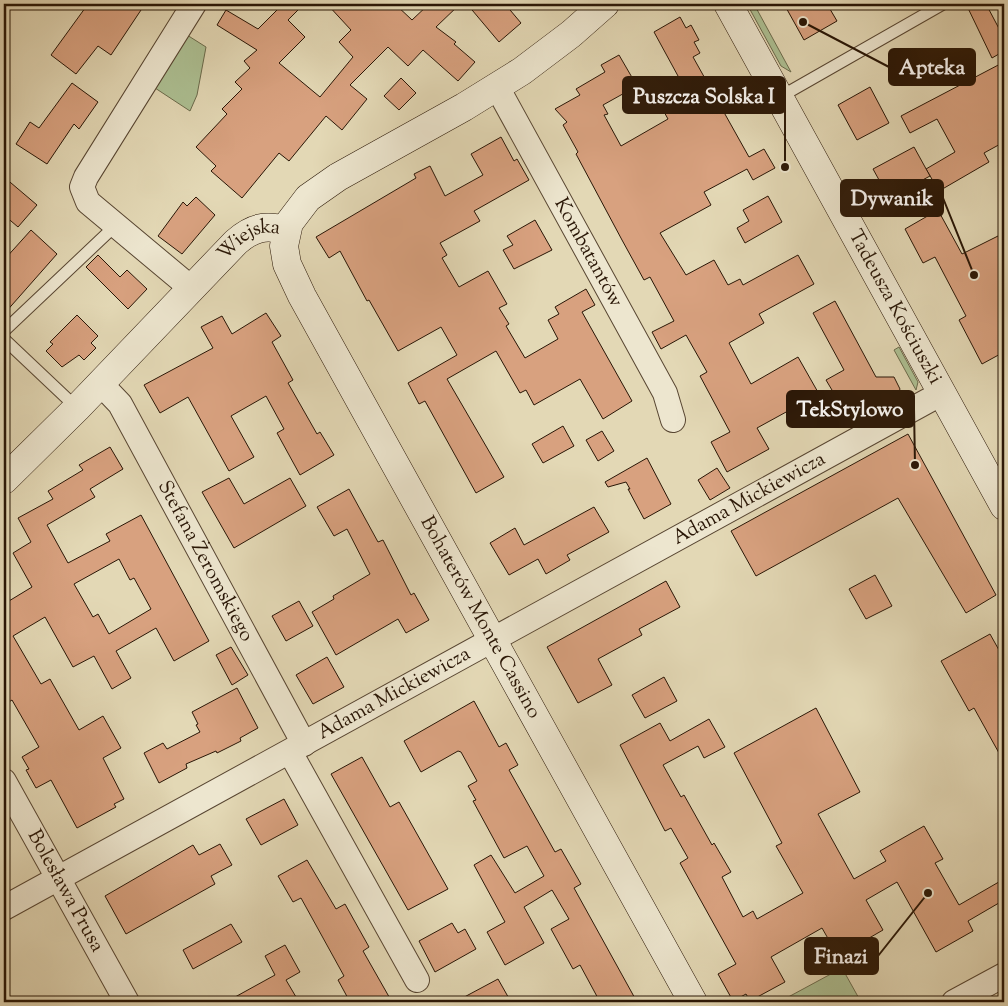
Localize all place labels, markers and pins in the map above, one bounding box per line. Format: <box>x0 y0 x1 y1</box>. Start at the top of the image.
callout: Apteka <box>889 49 975 85</box>
callout: Puszcza Solska I <box>623 77 785 113</box>
callout: Dywanik <box>841 180 943 216</box>
callout: TekStylowo <box>787 391 914 427</box>
callout: Finazi <box>805 938 878 974</box>

